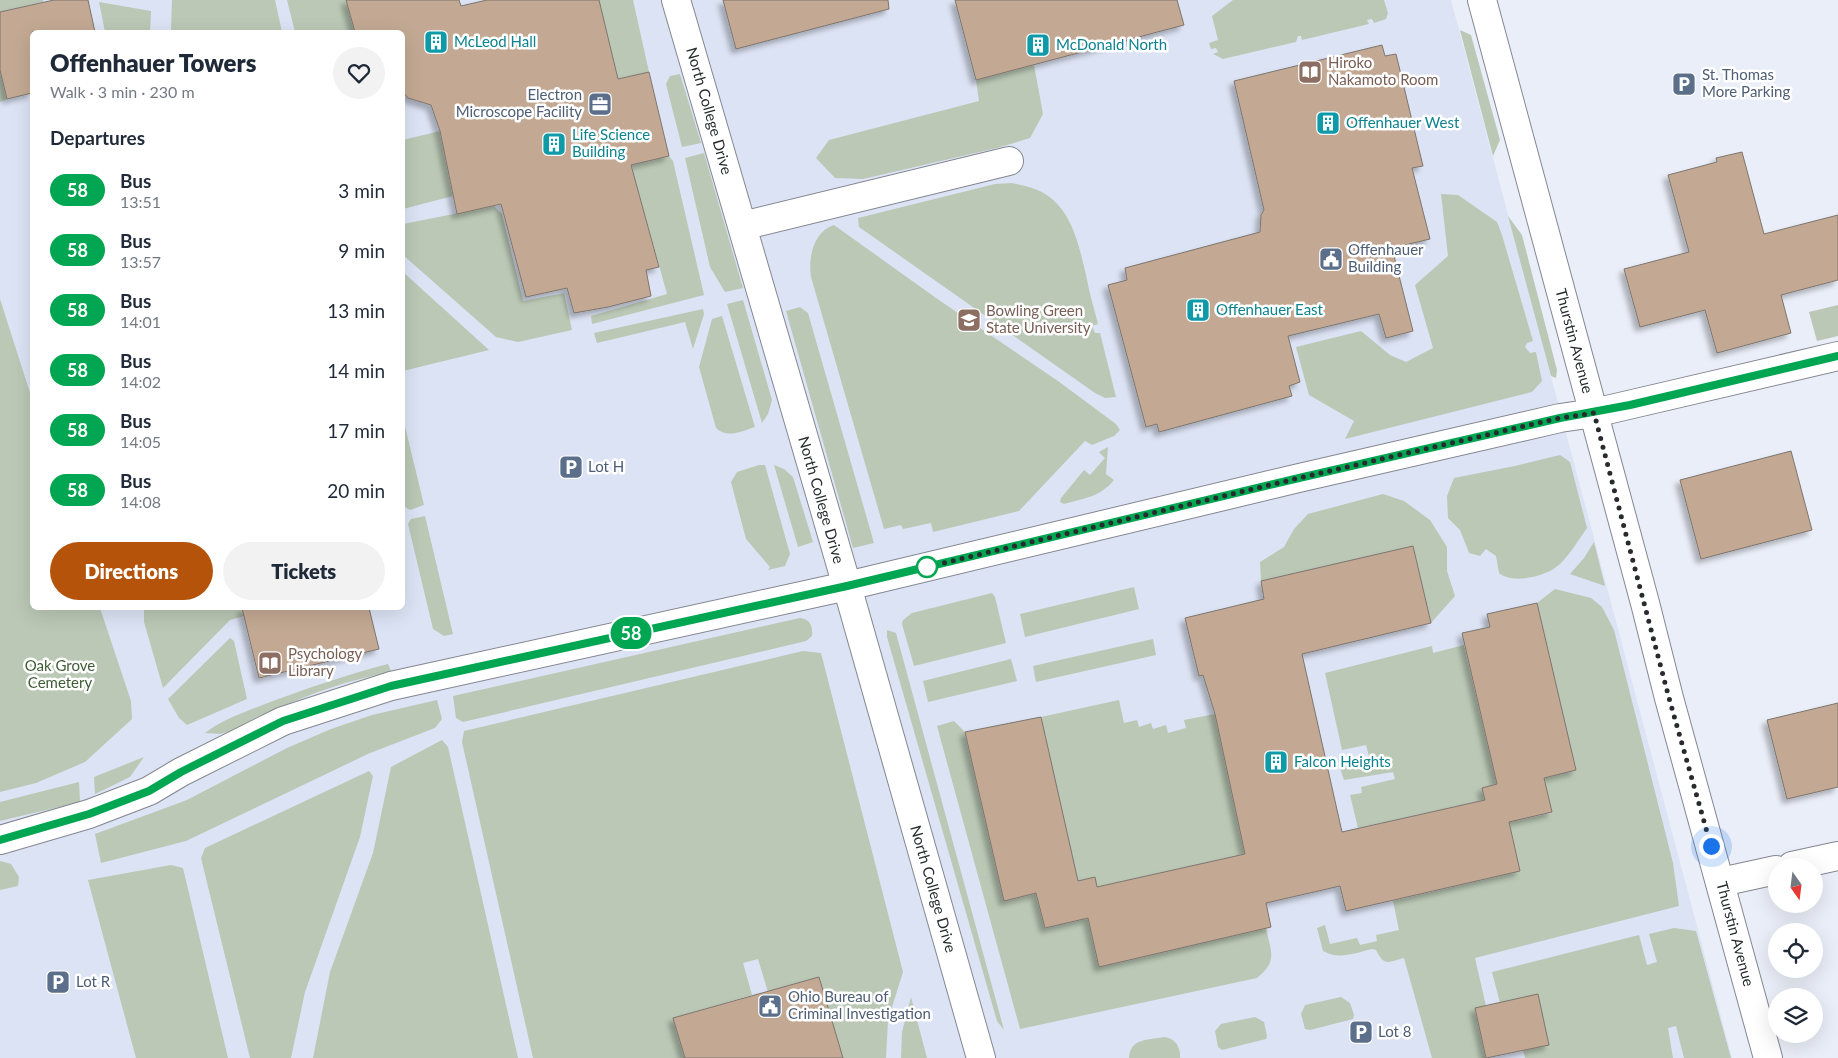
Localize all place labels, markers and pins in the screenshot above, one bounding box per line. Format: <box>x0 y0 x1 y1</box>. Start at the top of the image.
building icon: McLeod Hall <box>423 29 449 55</box>
place label: McLeod Hall <box>454 32 536 50</box>
building icon: McDonald North <box>1025 32 1051 58</box>
place label: McDonald North <box>1056 35 1167 53</box>
place label: Hiroko Nakamoto Room <box>1328 53 1438 88</box>
library icon: Hiroko Nakamoto Room <box>1297 59 1323 85</box>
place label: St. Thomas More Parking <box>1702 65 1790 100</box>
parking icon: St. Thomas More Parking <box>1671 71 1697 97</box>
place label: Electron Microscope Facility <box>456 85 582 120</box>
office icon: Electron Microscope Facility <box>587 91 613 117</box>
building icon: Offenhauer West <box>1315 110 1341 136</box>
place label: Offenhauer West <box>1346 113 1460 131</box>
place label: Life Science Building <box>572 125 650 160</box>
building icon: Life Science Building <box>541 131 567 157</box>
place label: Offenhauer Building <box>1348 240 1424 275</box>
public building icon: Offenhauer Building <box>1318 246 1344 272</box>
building icon: Offenhauer East <box>1185 297 1211 323</box>
place label: Offenhauer East <box>1216 300 1324 318</box>
place label: Bowling Green State University <box>986 301 1091 336</box>
school or university icon: Bowling Green State University <box>956 307 982 333</box>
parking icon: Lot H <box>558 454 584 480</box>
place label: Lot H <box>588 457 624 475</box>
unlabelled marker <box>916 556 938 578</box>
place label: Psychology Library <box>288 644 363 679</box>
library icon: Psychology Library <box>257 650 283 676</box>
building icon: Falcon Heights <box>1263 749 1289 775</box>
place label: Falcon Heights <box>1294 752 1391 770</box>
parking icon: Lot R <box>45 969 71 995</box>
place label: Lot R <box>76 972 111 990</box>
place label: Ohio Bureau of Criminal Investigation <box>788 987 931 1022</box>
public building icon: Ohio Bureau of Criminal Investigation <box>757 993 783 1019</box>
parking icon: Lot 8 <box>1348 1019 1374 1045</box>
place label: Lot 8 <box>1378 1022 1411 1040</box>

